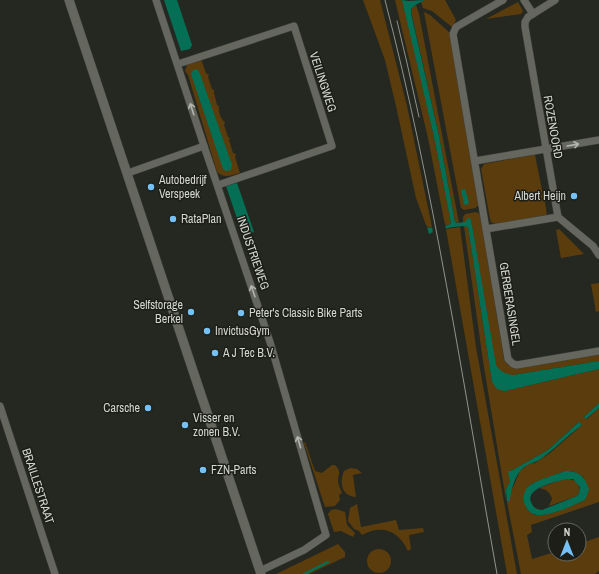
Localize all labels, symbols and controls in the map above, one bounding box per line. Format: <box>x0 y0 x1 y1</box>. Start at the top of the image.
street label: VEILINGWEG <box>306 50 340 114</box>
street label: ROZENOORD <box>540 94 566 160</box>
one-way arrow <box>188 103 195 116</box>
one-way arrow <box>566 141 579 149</box>
place label: Autobedrijf Verspeek <box>158 172 207 202</box>
marker: Autobedrijf Verspeek <box>146 182 156 192</box>
place label: Albert Heijn <box>514 188 566 204</box>
marker: Albert Heijn <box>569 191 579 201</box>
place label: RataPlan <box>181 211 221 227</box>
marker: RataPlan <box>168 214 178 224</box>
street label: INDUSTRIEWEG <box>233 214 273 292</box>
street label: GERBERASINGEL <box>496 261 525 347</box>
one-way arrow <box>249 286 257 298</box>
place label: Selfstorage Berkel <box>133 297 183 327</box>
place label: Peter's Classic Bike Parts <box>249 305 363 321</box>
marker: Selfstorage Berkel <box>186 307 196 317</box>
marker: Peter's Classic Bike Parts <box>236 308 246 318</box>
place label: InvictusGym <box>215 323 270 339</box>
marker: InvictusGym <box>202 326 212 336</box>
place label: A J Tec B.V. <box>222 345 275 361</box>
marker: A J Tec B.V. <box>210 348 220 358</box>
place label: Carsche <box>103 400 140 416</box>
marker: Carsche <box>143 403 153 413</box>
place label: Visser en zonen B.V. <box>193 410 240 440</box>
marker: Visser en zonen B.V. <box>180 420 190 430</box>
one-way arrow <box>295 436 302 449</box>
street label: BRAILLESTRAAT <box>18 446 58 526</box>
place label: FZN-Parts <box>211 462 256 478</box>
marker: FZN-Parts <box>198 465 208 475</box>
north arrow <box>547 522 587 562</box>
text: N <box>564 525 570 539</box>

